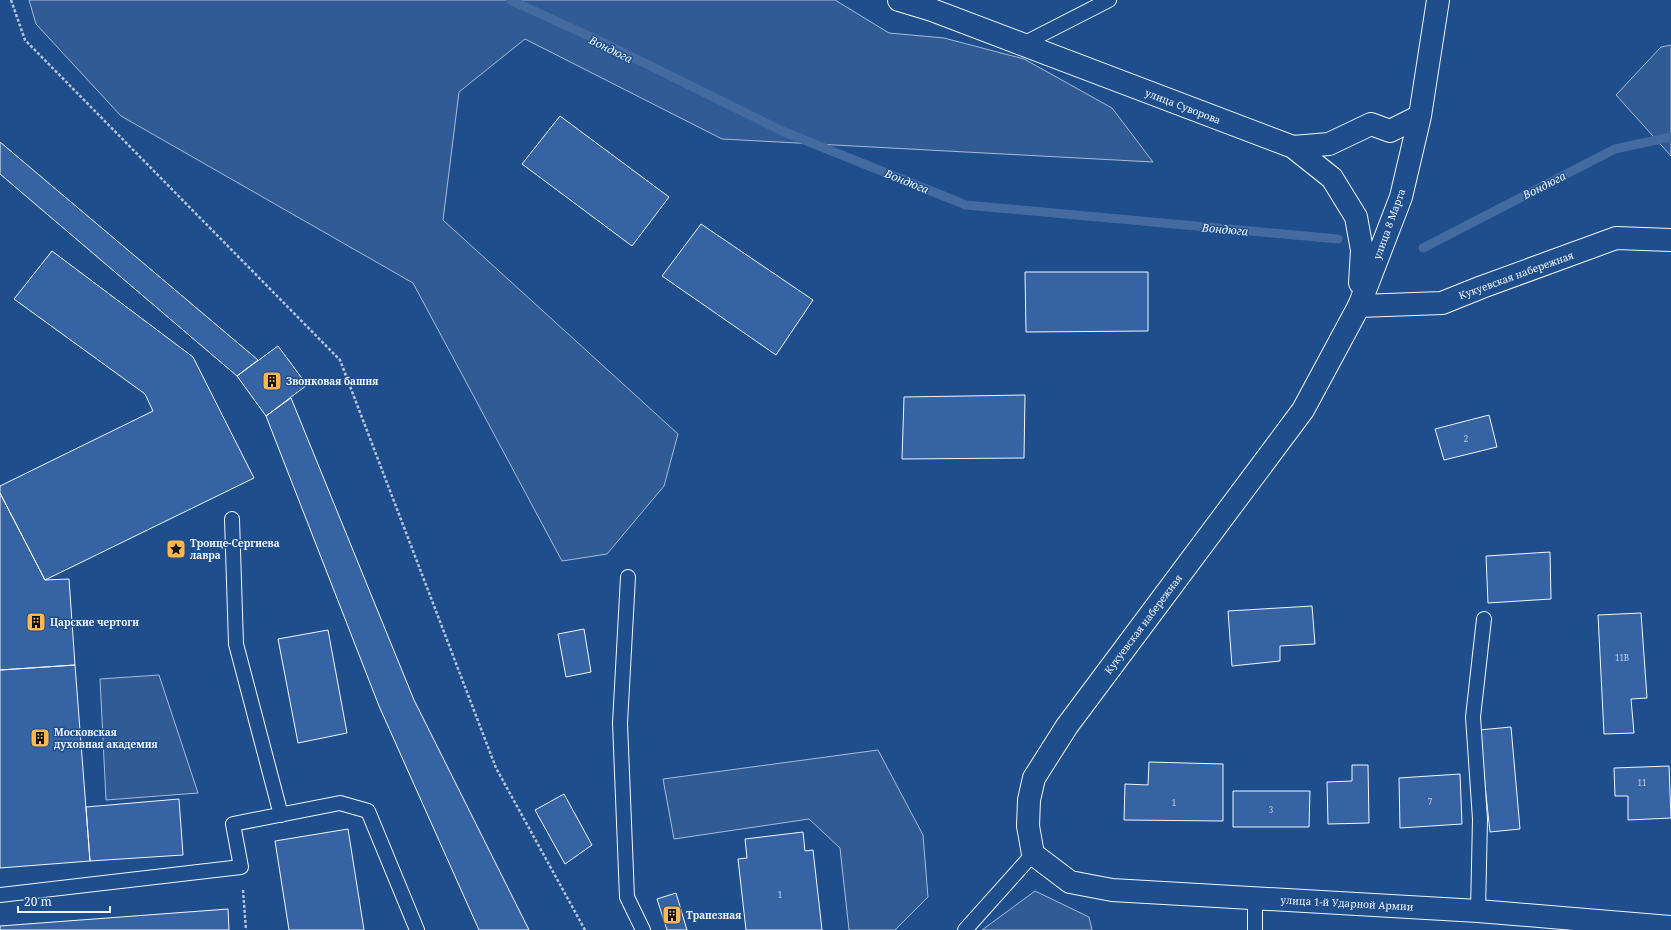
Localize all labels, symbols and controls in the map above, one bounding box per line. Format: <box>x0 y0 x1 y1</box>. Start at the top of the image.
water label: Вондюга <box>586 32 636 66</box>
street label: улица Суворова <box>1143 85 1223 127</box>
water label: Вондюга <box>882 165 932 197</box>
water label: Вондюга <box>1519 167 1569 203</box>
street label: улица 8 Марта <box>1370 186 1408 261</box>
water label: Вондюга <box>1200 219 1250 239</box>
street label: Кукуевская набережная <box>1457 248 1576 302</box>
building icon: Звонковая башня <box>261 370 283 392</box>
place label: Звонковая башня <box>286 374 378 388</box>
house number: 2 <box>1464 433 1468 444</box>
place label: Троице-Сергиева лавра <box>190 536 280 562</box>
place icon: Троице-Сергиева лавра <box>165 538 187 560</box>
street label: Кукуевская набережная <box>1101 571 1185 677</box>
building icon: Царские чертоги <box>25 611 47 633</box>
place label: Царские чертоги <box>50 615 139 629</box>
house number: 11В <box>1615 652 1629 663</box>
place label: Московская духовная академия <box>54 725 158 751</box>
building icon: Московская духовная академия <box>29 727 51 749</box>
house number: 11 <box>1638 777 1646 788</box>
house number: 7 <box>1428 796 1433 807</box>
house number: 1 <box>1172 797 1176 808</box>
house number: 3 <box>1269 804 1274 815</box>
scale bar <box>18 888 110 914</box>
house number: 1 <box>778 889 782 900</box>
text: 20 m <box>24 893 52 910</box>
street label: улица 1-й Ударной Армии <box>1280 893 1414 913</box>
building icon: Трапезная <box>661 904 683 926</box>
place label: Трапезная <box>686 908 741 922</box>

